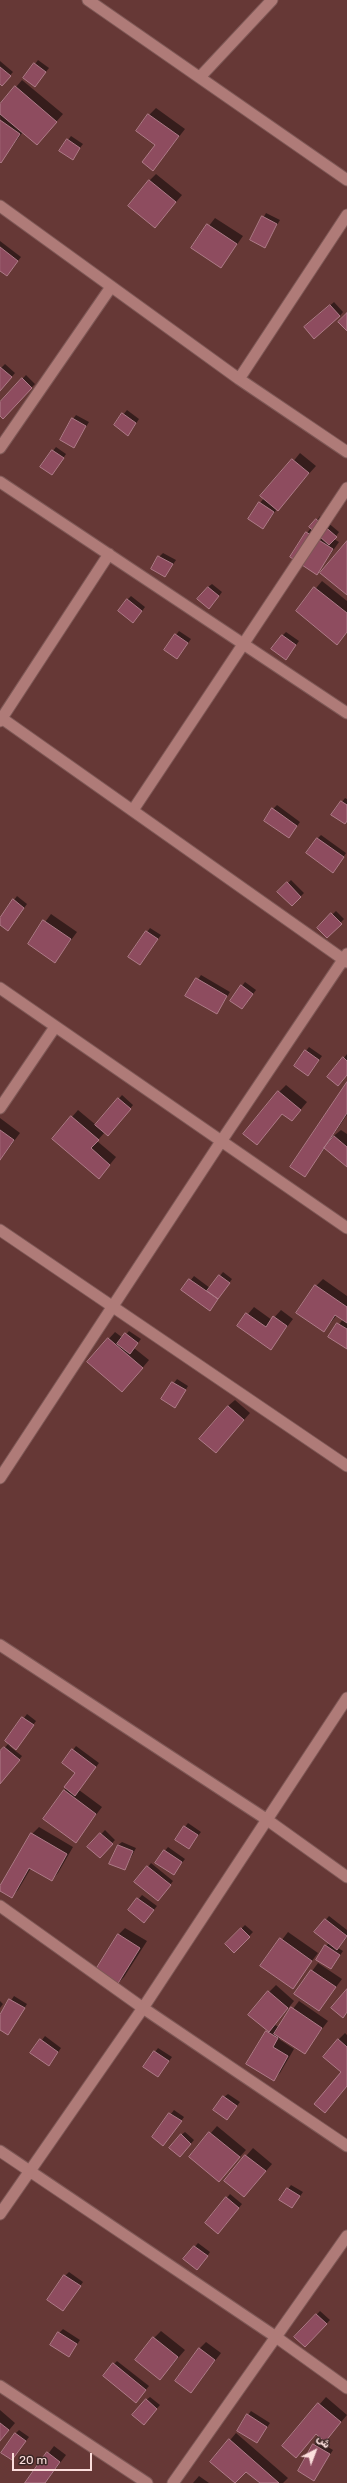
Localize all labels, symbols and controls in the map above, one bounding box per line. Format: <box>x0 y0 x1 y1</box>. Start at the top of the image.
north arrow <box>295 2431 335 2471</box>
text: ش <box>314 2432 333 2451</box>
scale bar <box>14 2445 94 2471</box>
text: 20 m <box>19 2453 47 2467</box>

